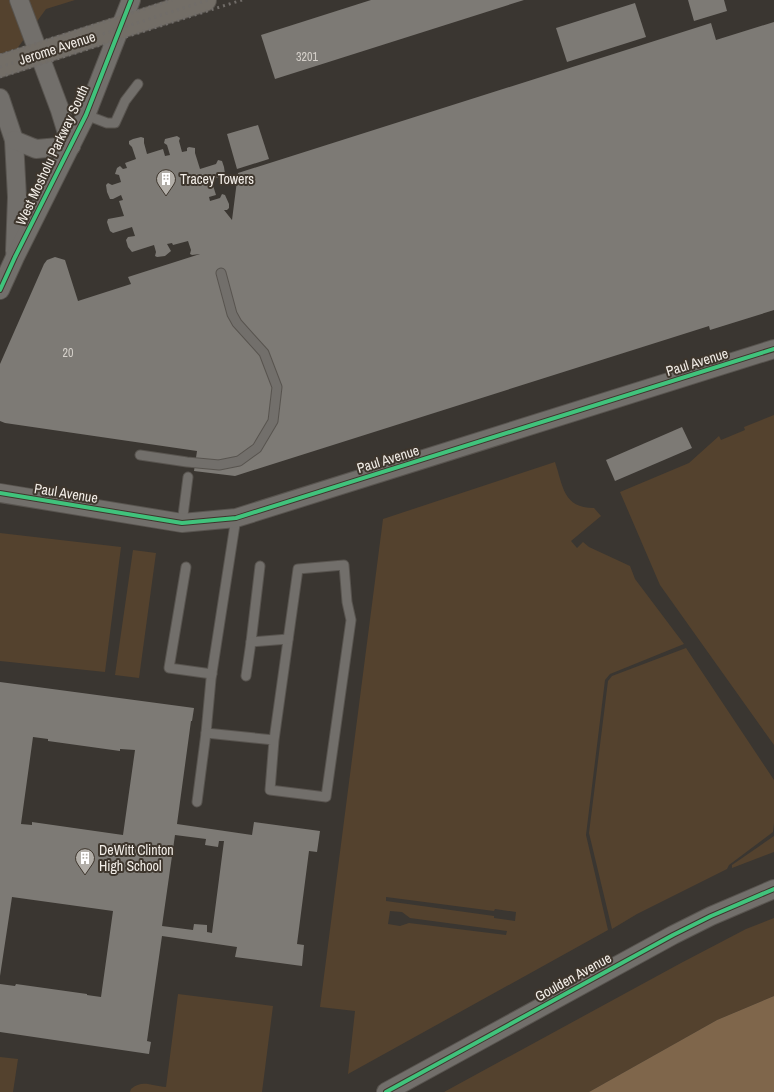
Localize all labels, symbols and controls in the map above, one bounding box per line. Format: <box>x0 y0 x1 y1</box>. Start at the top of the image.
street label: Jerome Avenue <box>16 27 98 69</box>
house number: 3201 <box>296 49 318 65</box>
street label: West Mosholu Parkway South <box>12 82 92 228</box>
building icon: Tracey Towers <box>155 168 177 196</box>
place label: Tracey Towers <box>180 170 254 188</box>
street label: Paul Avenue <box>664 344 730 380</box>
house number: 20 <box>63 345 73 361</box>
street label: Paul Avenue <box>355 441 421 477</box>
street label: Paul Avenue <box>33 479 99 507</box>
place label: DeWitt Clinton High School <box>99 841 174 875</box>
building icon: DeWitt Clinton High School <box>74 847 96 875</box>
street label: Goulden Avenue <box>532 949 614 1005</box>

